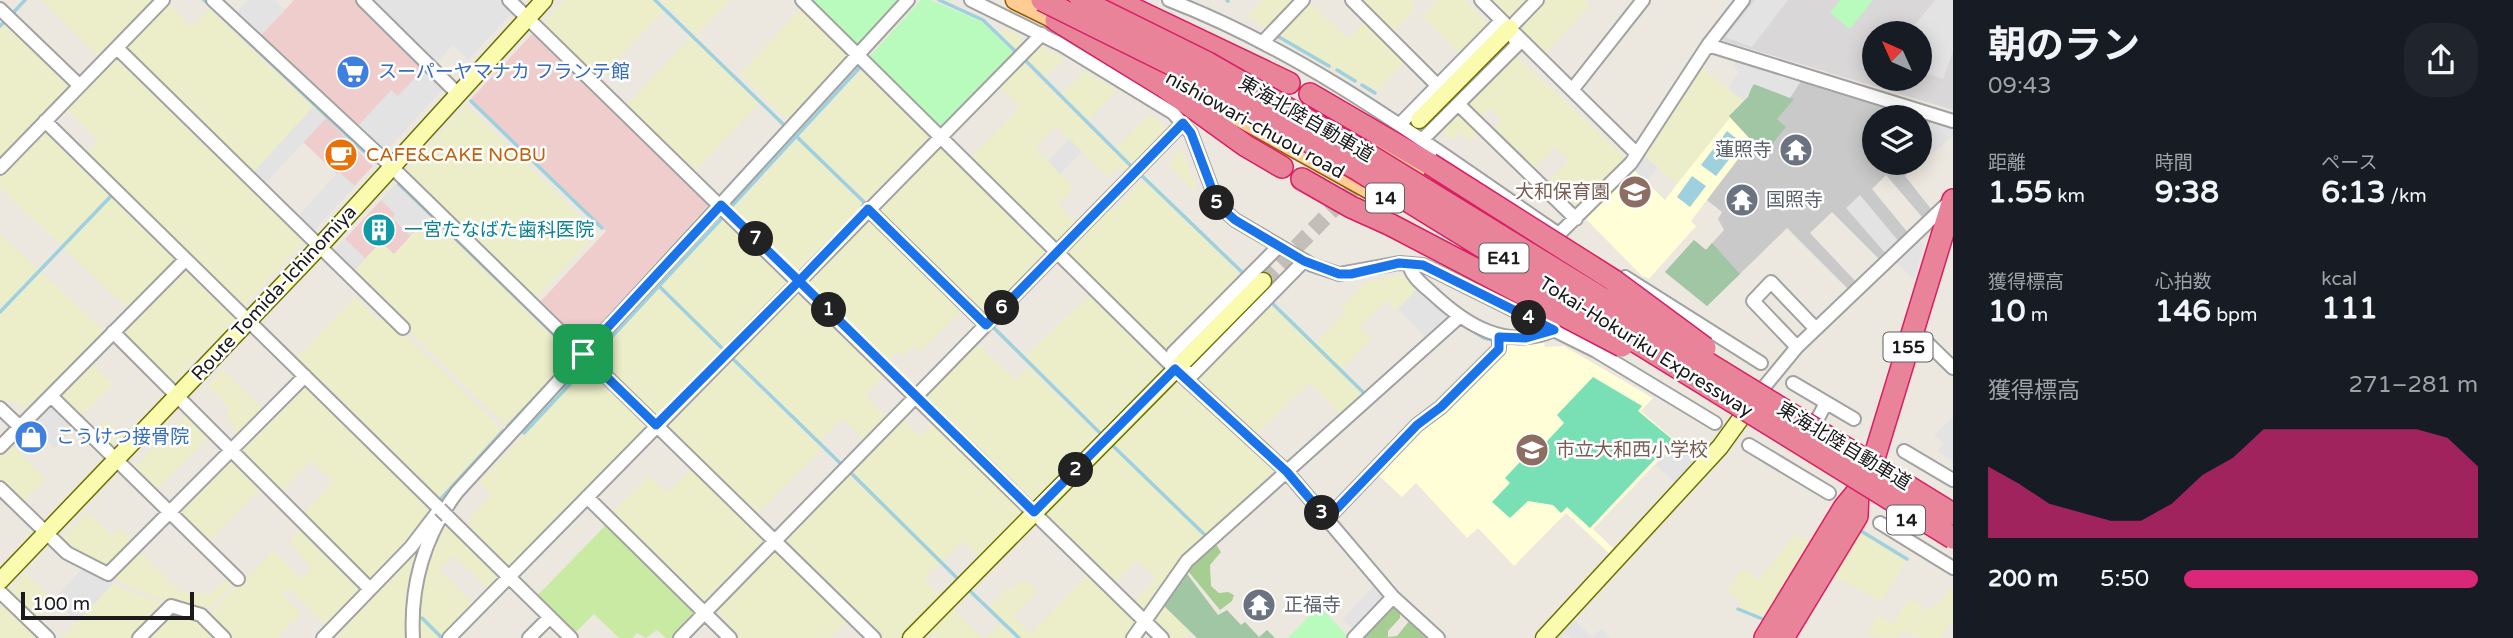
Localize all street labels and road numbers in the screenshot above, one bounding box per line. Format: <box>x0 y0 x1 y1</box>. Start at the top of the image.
street label: nishiowari-chuou road <box>1162 67 1348 183</box>
street label: 東海北陸自動車道 <box>1235 71 1377 167</box>
road number: 14 <box>1366 183 1404 212</box>
street label: Route Tomida-Ichinomiya <box>187 201 361 385</box>
road number: E41 <box>1480 244 1528 272</box>
street label: Tokai-Hokuriku Expressway <box>1535 272 1757 422</box>
road number: 155 <box>1884 332 1932 362</box>
street label: 東海北陸自動車道 <box>1773 397 1915 495</box>
road number: 14 <box>1887 506 1925 534</box>

